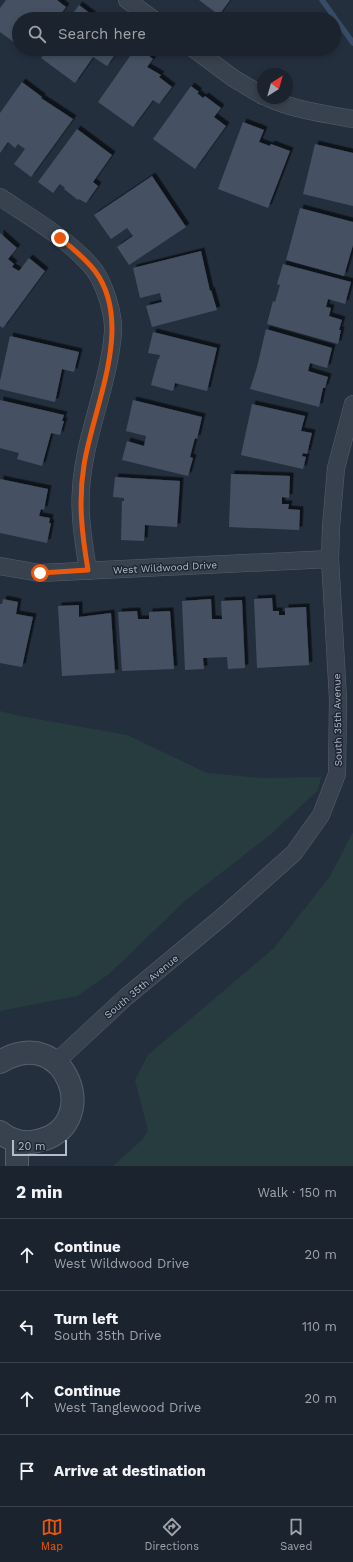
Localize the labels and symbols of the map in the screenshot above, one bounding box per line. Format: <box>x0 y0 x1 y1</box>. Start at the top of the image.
north arrow <box>257 68 293 104</box>
route end <box>51 229 69 247</box>
street label: West Wildwood Drive <box>113 559 217 576</box>
route start <box>31 564 49 582</box>
street label: South 35th Avenue <box>331 673 344 766</box>
street label: South 35th Avenue <box>102 952 181 1020</box>
scale bar <box>12 1138 67 1157</box>

